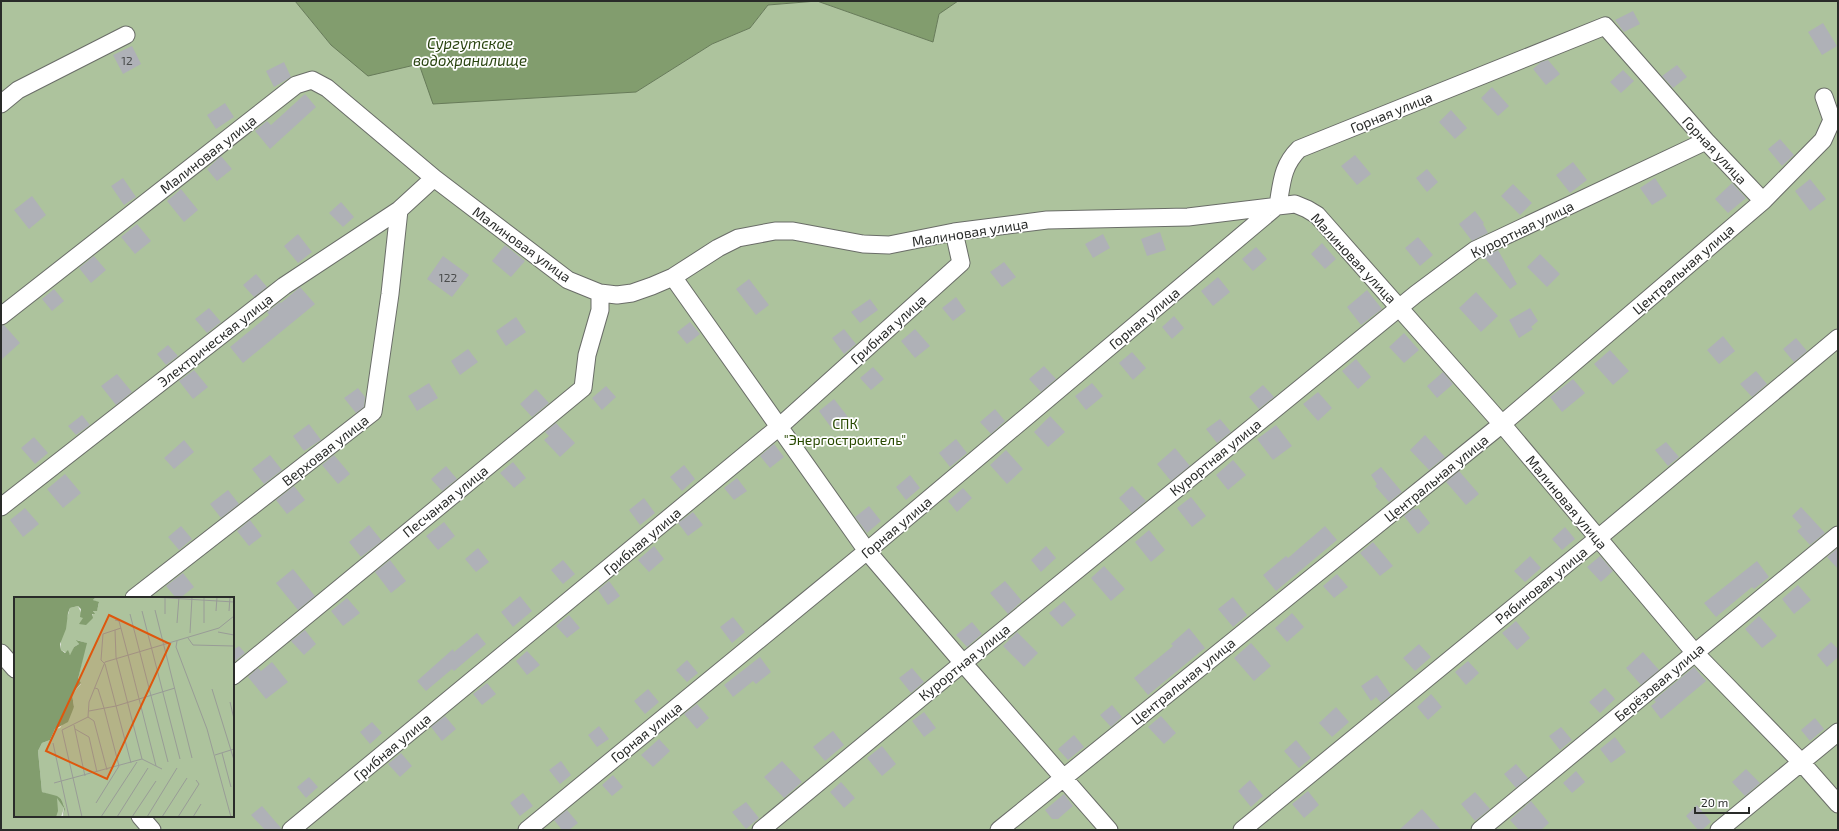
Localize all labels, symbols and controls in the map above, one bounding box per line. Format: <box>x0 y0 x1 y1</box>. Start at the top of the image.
water label: Сургутское водохранилище <box>413 34 527 69</box>
house number: 12 <box>121 53 133 67</box>
street label: Горная улица <box>1348 88 1434 136</box>
street label: Малиновая улица <box>156 111 260 197</box>
street label: Горная улица <box>1679 112 1751 188</box>
street label: Курортная улица <box>1468 197 1576 261</box>
street label: Малиновая улица <box>469 203 575 285</box>
street label: Малиновая улица <box>1308 209 1400 307</box>
street label: Малиновая улица <box>911 214 1029 250</box>
street label: Центральная улица <box>1629 220 1737 318</box>
house number: 122 <box>439 270 457 284</box>
street label: Горная улица <box>1105 284 1183 352</box>
street label: Электрическая улица <box>154 290 276 390</box>
street label: Грибная улица <box>847 291 929 367</box>
street label: Верховая улица <box>278 411 372 489</box>
park label: СПК "Энергостроитель" <box>784 415 906 448</box>
street label: Курортная улица <box>1166 415 1264 499</box>
street label: Центральная улица <box>1381 431 1491 525</box>
street label: Малиновая улица <box>1523 452 1611 552</box>
street label: Песчаная улица <box>399 461 491 541</box>
street label: Горная улица <box>857 493 935 561</box>
street label: Грибная улица <box>600 504 684 578</box>
street label: Рябиновая улица <box>1492 543 1590 627</box>
inset map <box>14 597 234 817</box>
street label: Курортная улица <box>915 620 1013 704</box>
street label: Центральная улица <box>1128 634 1238 728</box>
street label: Берёзовая улица <box>1611 640 1707 724</box>
street label: Горная улица <box>607 698 685 766</box>
street label: Грибная улица <box>350 710 434 784</box>
scale bar <box>1695 789 1749 815</box>
text: 20 m <box>1701 795 1728 809</box>

